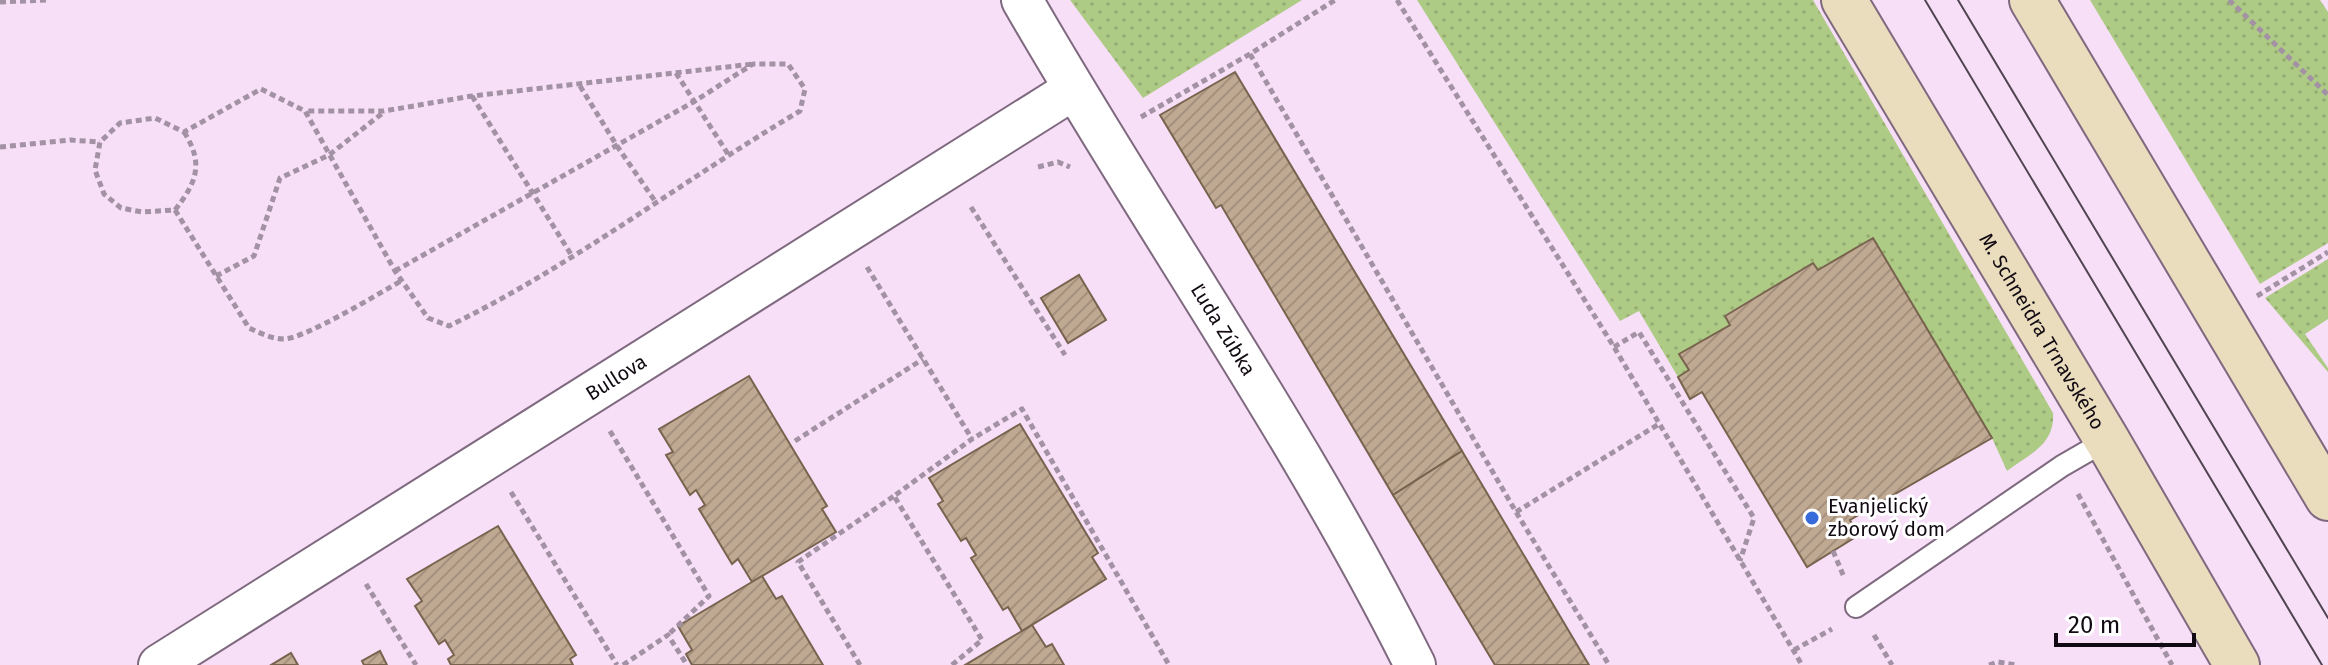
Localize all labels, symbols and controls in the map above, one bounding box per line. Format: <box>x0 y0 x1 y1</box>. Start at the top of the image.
street label: M. Schneidra Trnavského <box>1974 229 2110 434</box>
street label: Ľuda Zúbka <box>1186 279 1261 380</box>
street label: Bullova <box>581 349 651 405</box>
place label: Evanjelický zborový dom <box>1828 494 1945 541</box>
marker: Evanjelický zborový dom <box>1803 509 1821 527</box>
scale bar <box>2056 597 2194 647</box>
text: 20 m <box>2068 611 2120 639</box>

